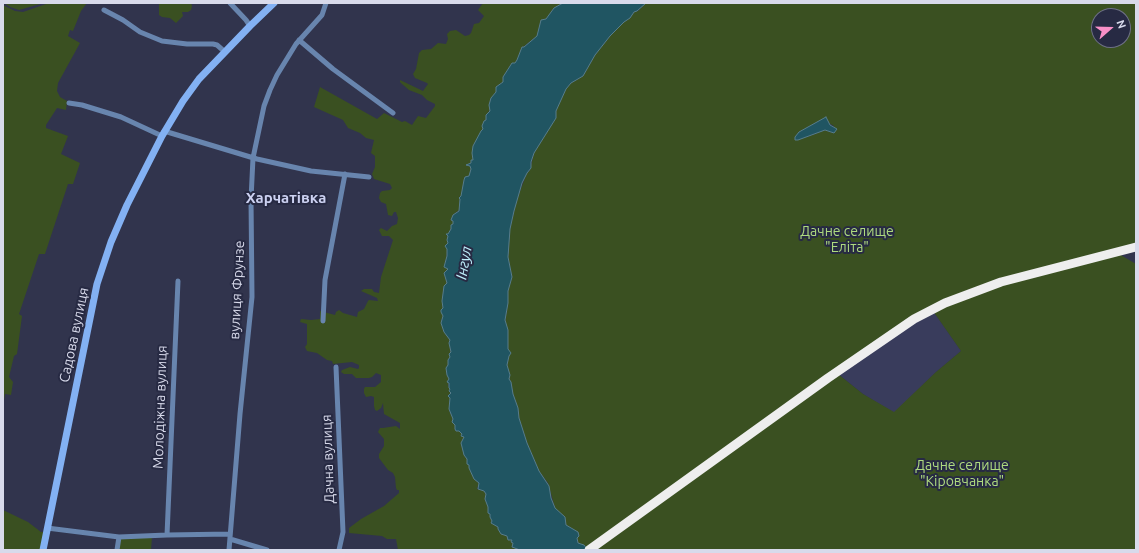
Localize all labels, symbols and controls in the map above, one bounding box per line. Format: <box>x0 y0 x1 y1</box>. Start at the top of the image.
north arrow <box>1091 8 1131 48</box>
text: N <box>1114 18 1128 30</box>
district label: Харчатівка <box>246 189 326 207</box>
park label: Дачне селище "Еліта" <box>800 223 894 256</box>
street label: вулиця Фрунзе <box>226 240 248 340</box>
water label: Інгул <box>452 245 476 281</box>
street label: Садова вулиця <box>56 286 92 384</box>
street label: Молодіжна вулиця <box>149 345 171 469</box>
street label: Дачна вулиця <box>318 414 338 504</box>
park label: Дачне селище "Кіровчанка" <box>915 457 1009 490</box>

